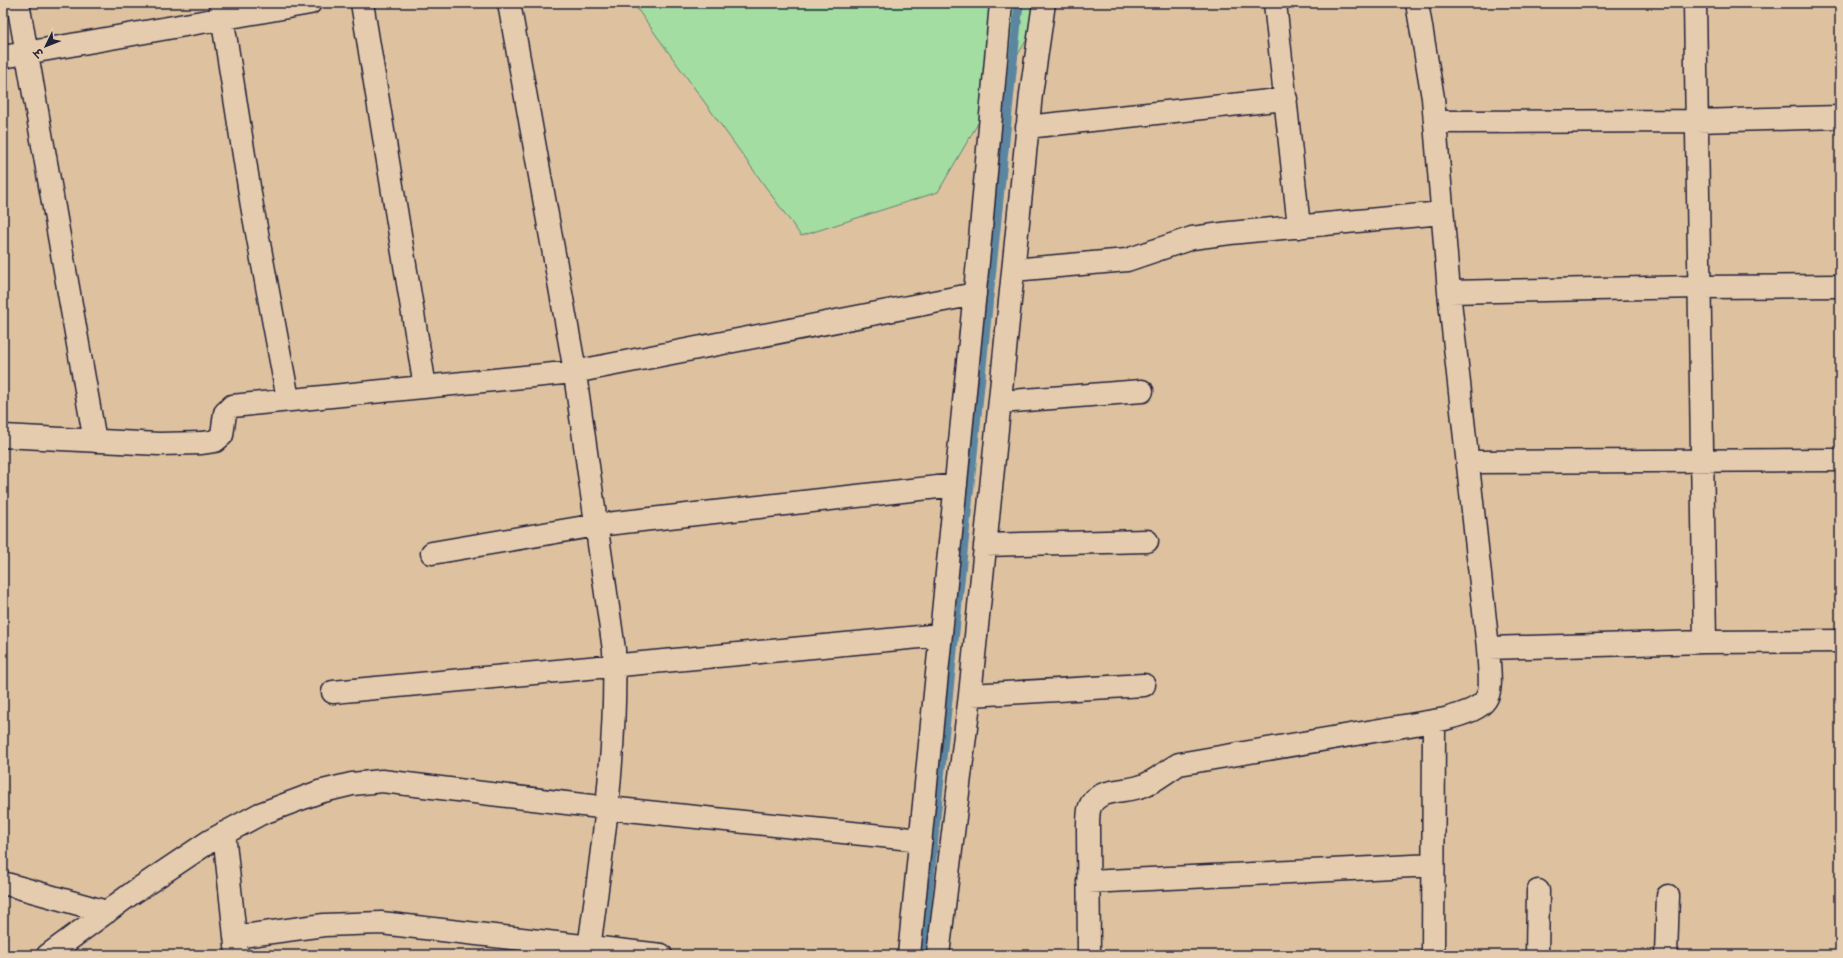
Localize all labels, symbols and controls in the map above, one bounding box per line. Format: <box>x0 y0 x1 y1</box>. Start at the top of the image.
north arrow <box>26 26 66 66</box>
text: उ <box>31 44 47 60</box>

